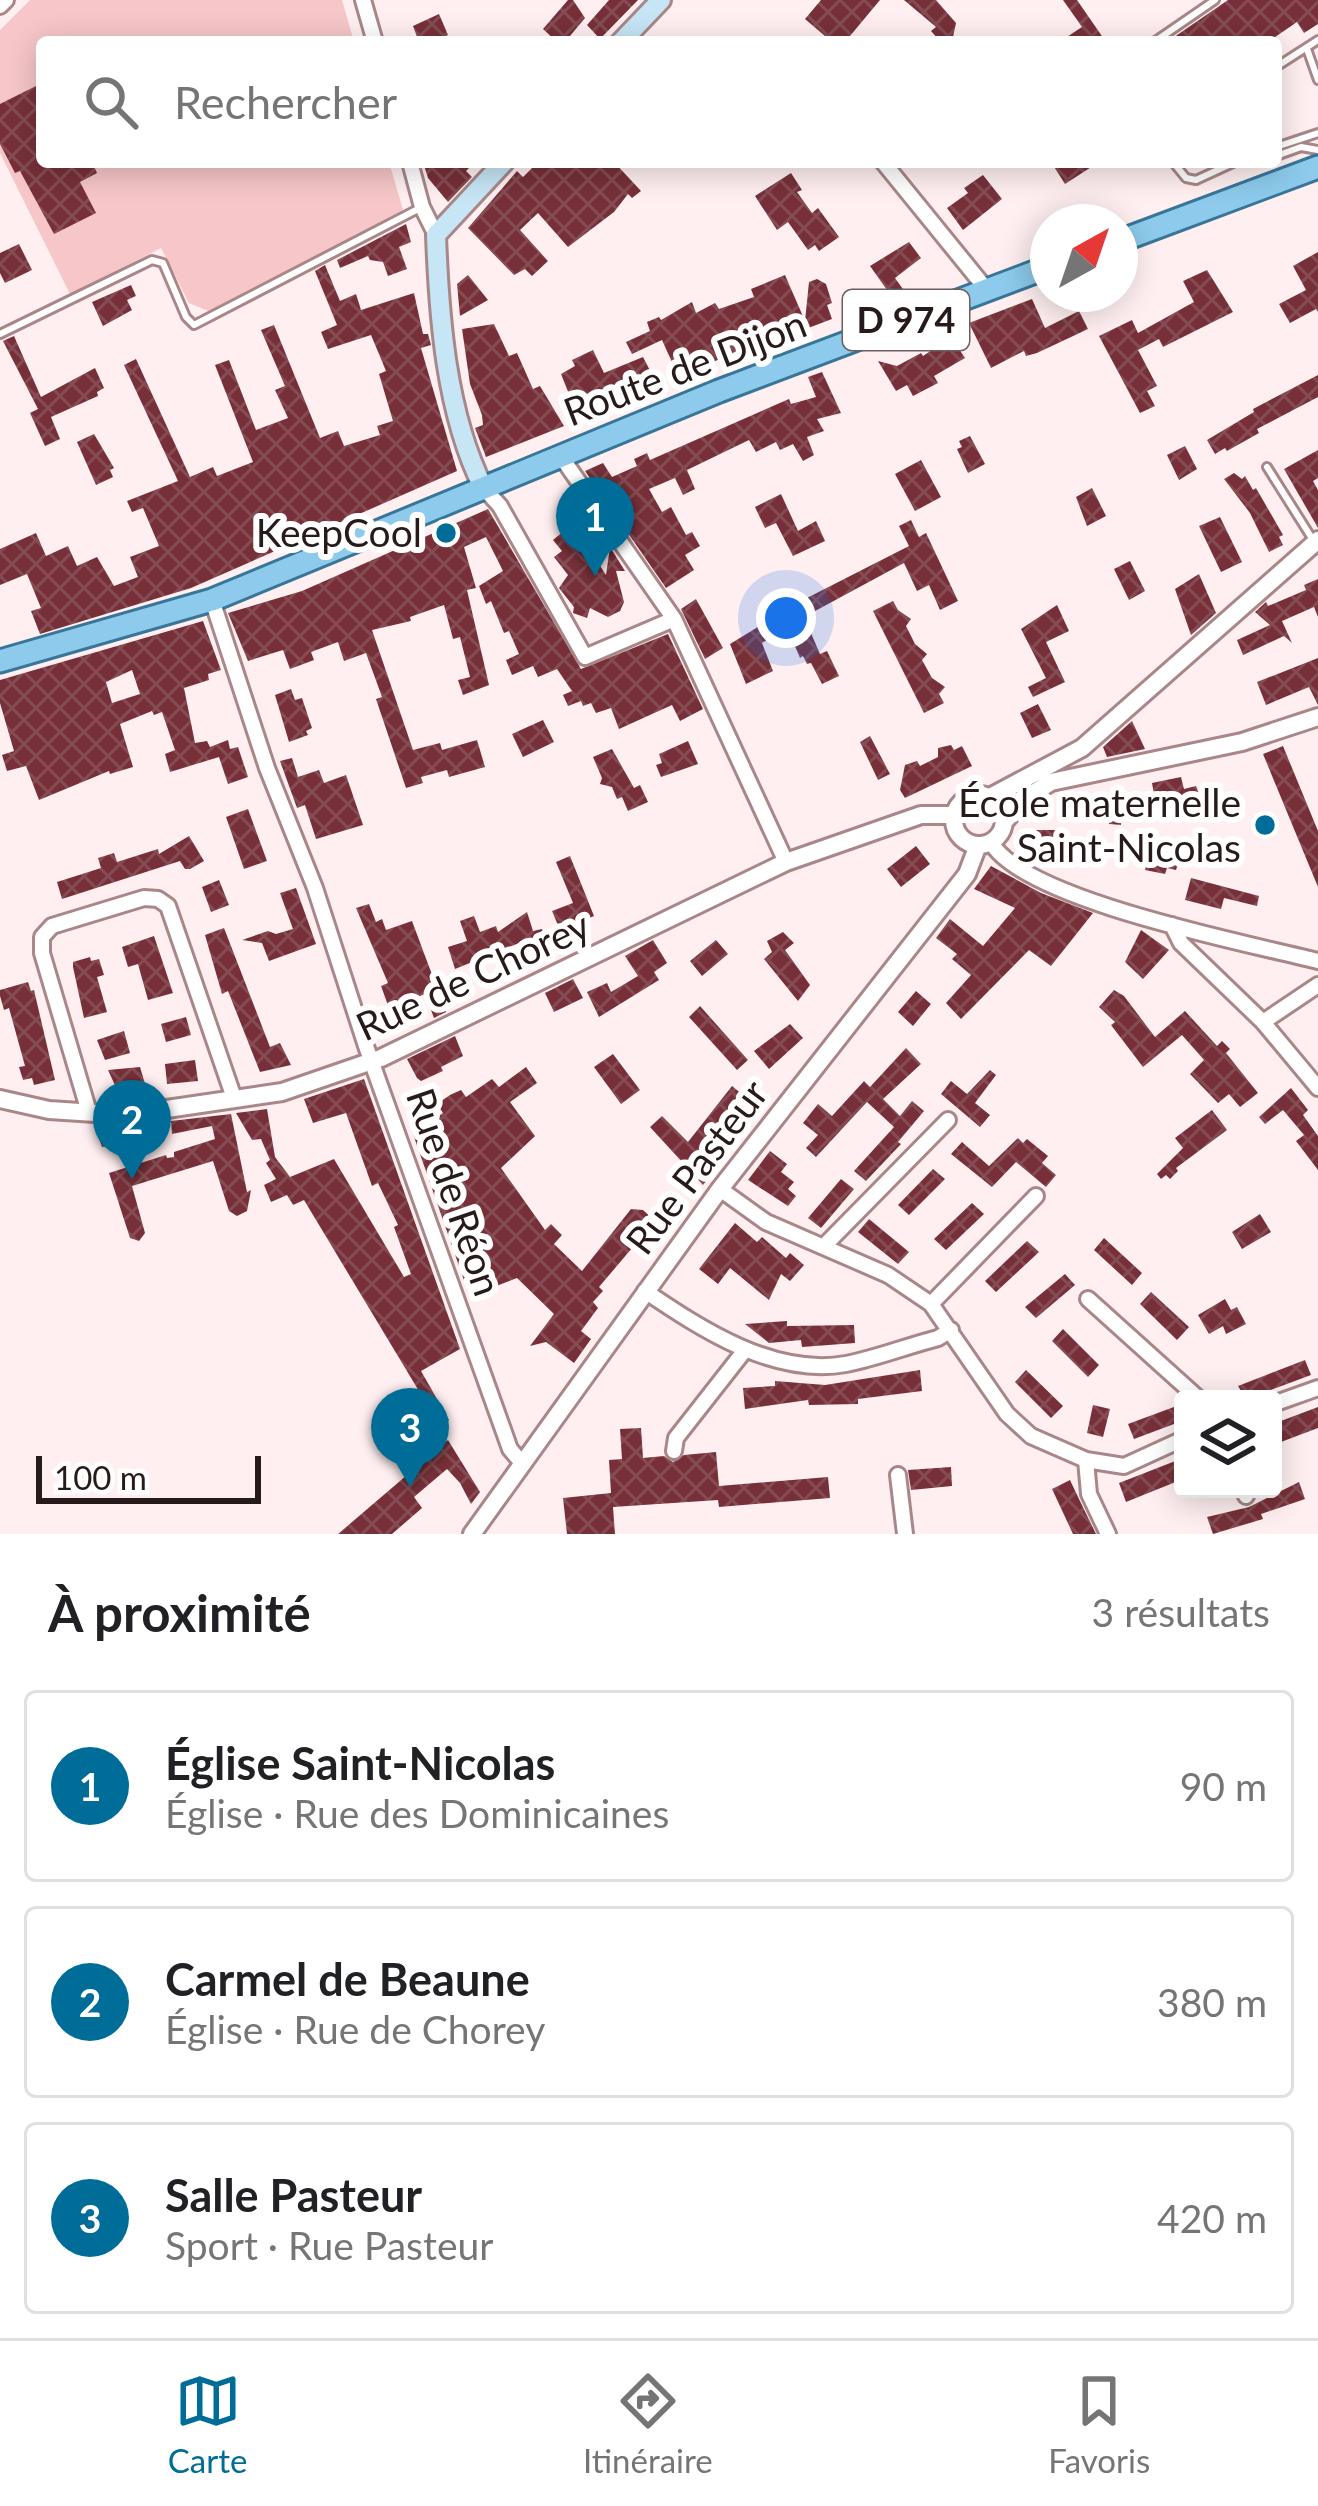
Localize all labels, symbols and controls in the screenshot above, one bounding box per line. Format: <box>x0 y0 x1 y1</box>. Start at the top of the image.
search box <box>36 36 1282 168</box>
icon: search <box>78 69 144 135</box>
text: Rechercher <box>174 75 397 129</box>
north arrow <box>1030 204 1138 312</box>
road number: D 974 <box>843 290 969 350</box>
street label: Route de Dijon <box>557 300 812 434</box>
pin: 1 <box>556 477 634 576</box>
place label: KeepCool <box>256 509 422 555</box>
marker: KeepCool <box>433 520 459 546</box>
your location <box>756 588 816 648</box>
place label: École maternelle Saint-Nicolas <box>958 779 1241 870</box>
marker: École maternelle Saint-Nicolas <box>1252 812 1278 838</box>
street label: Rue de Chorey <box>349 901 596 1049</box>
street label: Rue Pasteur <box>616 1071 776 1262</box>
pin: 2 <box>93 1080 171 1179</box>
street label: Rue de Réon <box>398 1082 512 1301</box>
pin: 3 <box>371 1388 449 1487</box>
map controls <box>1174 1390 1282 1498</box>
button: layers <box>1174 1390 1282 1498</box>
scale bar <box>36 1450 261 1503</box>
text: 100 m <box>54 1457 147 1497</box>
text: À proximité <box>48 1582 311 1643</box>
text: 3 résultats <box>1092 1589 1270 1635</box>
text: Église Saint-Nicolas <box>165 1736 555 1790</box>
text: 1 <box>79 1763 101 1809</box>
text: 90 m <box>1180 1763 1267 1809</box>
text: Église · Rue des Dominicaines <box>165 1790 669 1836</box>
text: Carmel de Beaune <box>165 1952 530 2006</box>
text: 2 <box>79 1979 101 2025</box>
text: 380 m <box>1157 1979 1267 2025</box>
text: Église · Rue de Chorey <box>165 2006 545 2052</box>
text: Salle Pasteur <box>165 2168 422 2222</box>
text: 3 <box>79 2195 101 2241</box>
text: 420 m <box>1157 2195 1267 2241</box>
text: Sport · Rue Pasteur <box>165 2222 493 2268</box>
tab: Carte <box>168 2368 247 2480</box>
tab: Itinéraire <box>583 2368 713 2480</box>
tab: Favoris <box>1048 2368 1150 2480</box>

